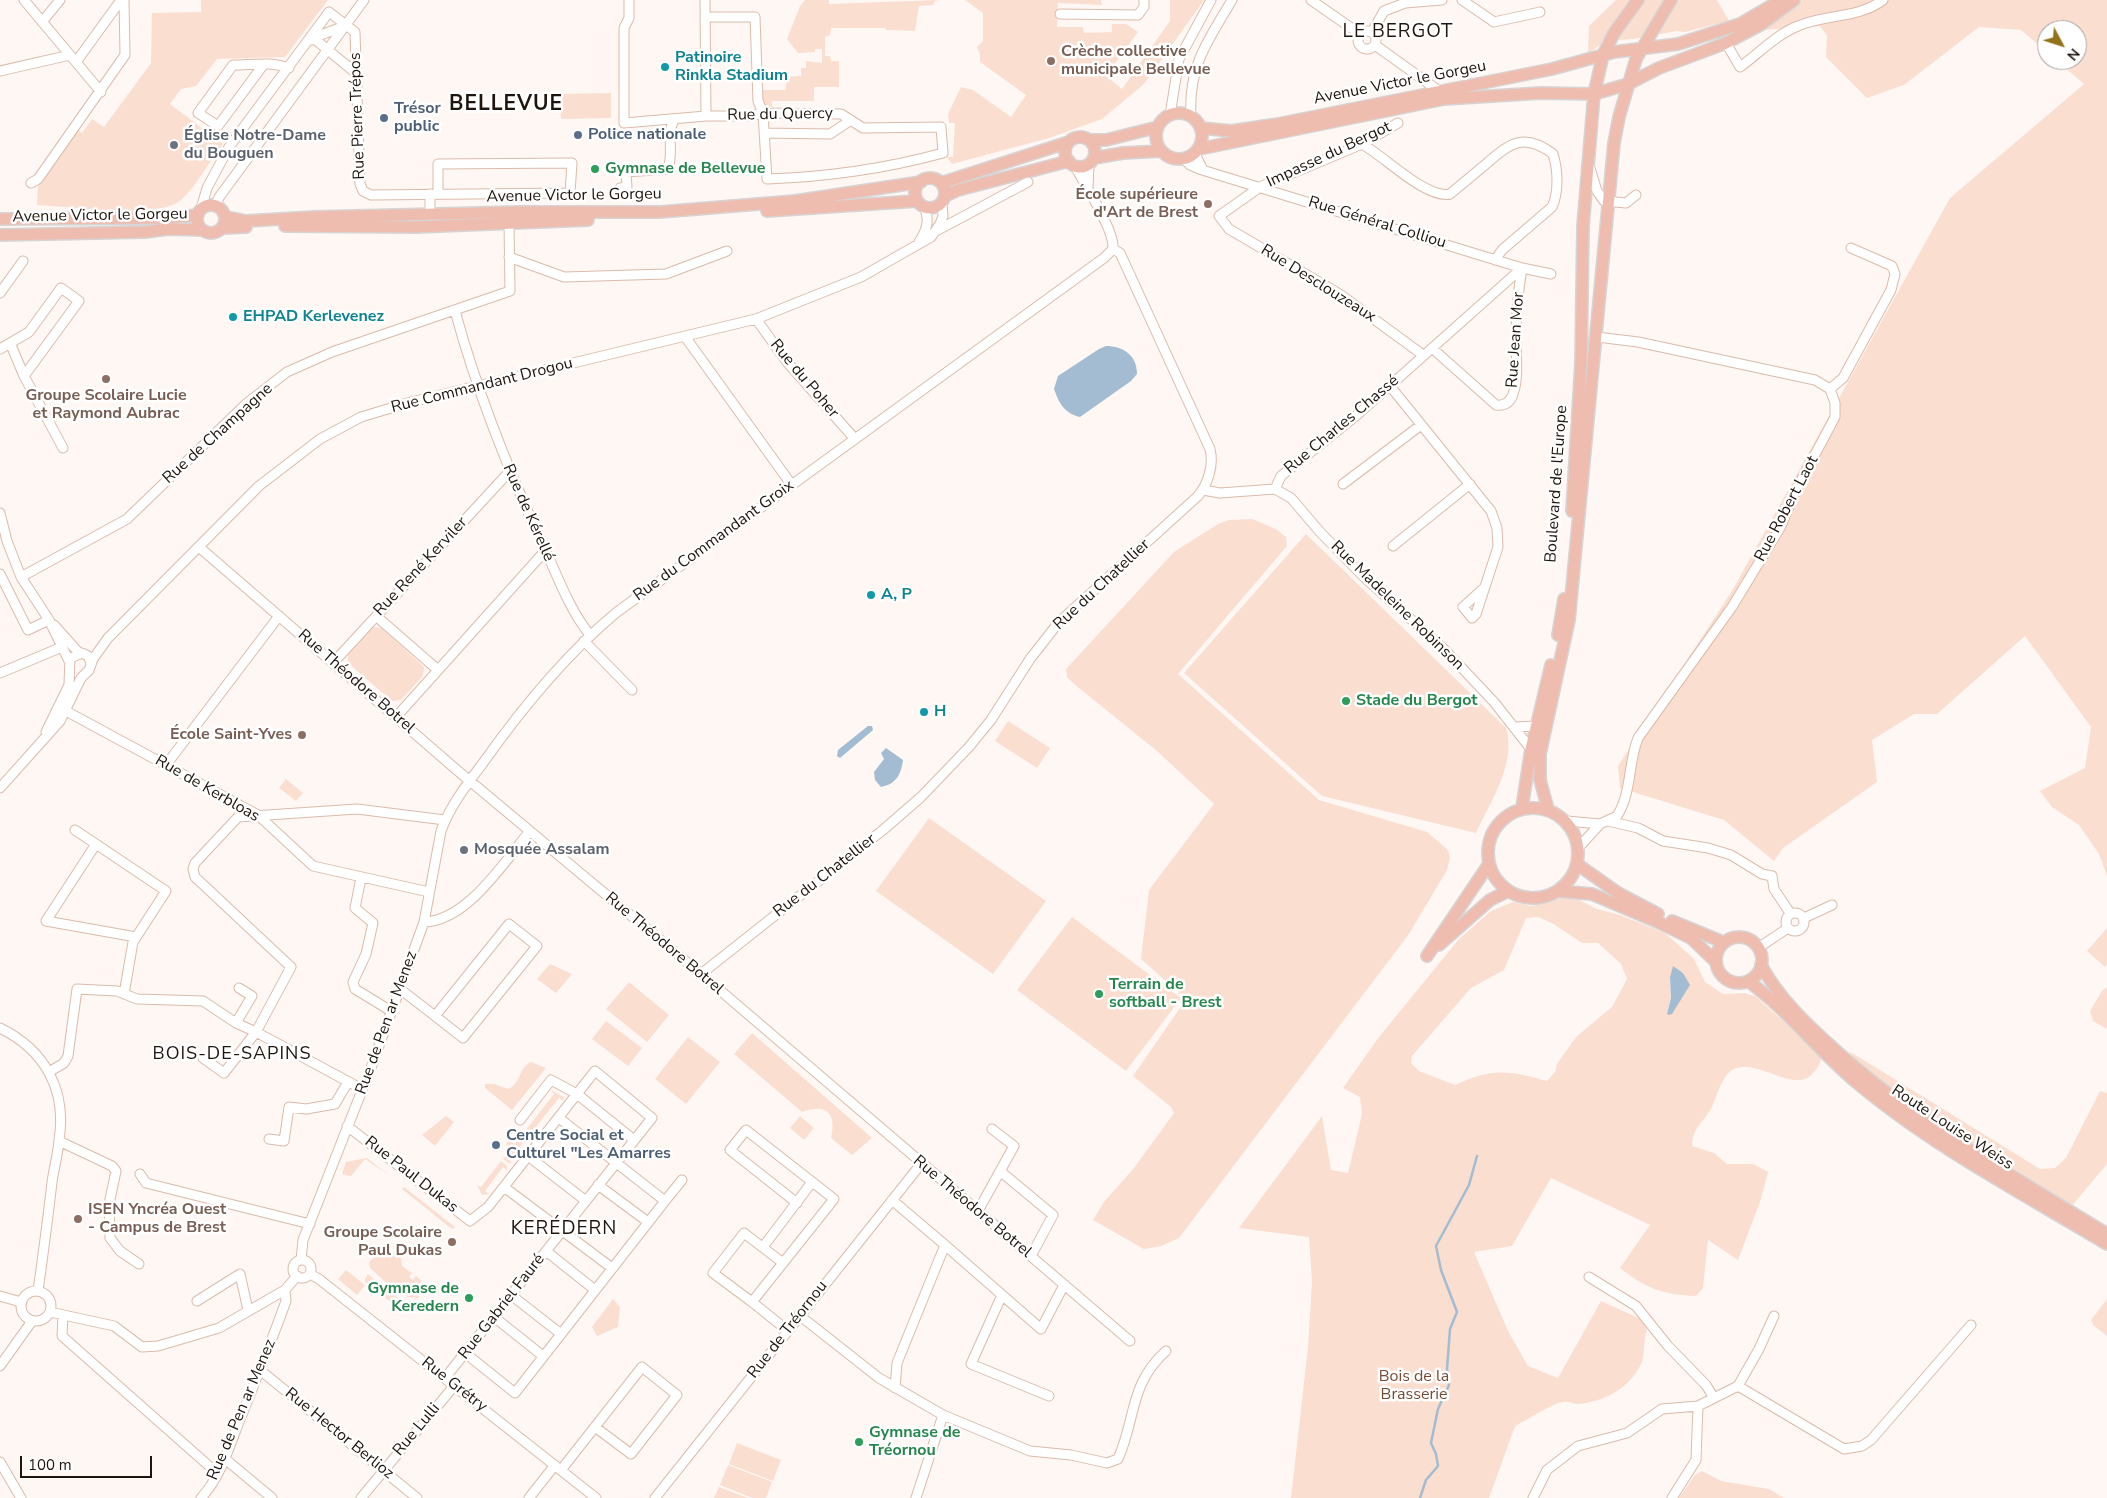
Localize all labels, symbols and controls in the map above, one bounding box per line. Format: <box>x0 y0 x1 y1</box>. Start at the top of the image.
north arrow <box>2037 20 2087 70</box>
district label: LE BERGOT <box>1341 21 1455 43</box>
place label: Crèche collective municipale Bellevue <box>1061 42 1210 80</box>
text: N <box>2062 44 2084 64</box>
place label: Patinoire Rinkla Stadium <box>675 48 788 86</box>
street label: Rue Pierre Trépos <box>346 52 370 180</box>
marker: Crèche collective municipale Bellevue <box>1045 55 1057 67</box>
street label: Avenue Victor le Gorgeu <box>1312 57 1488 109</box>
marker: Patinoire Rinkla Stadium <box>659 61 671 73</box>
district label: BELLEVUE <box>448 92 564 118</box>
place label: Trésor public <box>394 99 441 137</box>
street label: Rue du Quercy <box>727 104 833 126</box>
marker: Trésor public <box>378 112 390 124</box>
street label: Impasse du Bergot <box>1264 118 1394 192</box>
place label: Police nationale <box>588 125 706 145</box>
place label: Église Notre-Dame du Bouguen <box>184 126 326 164</box>
marker: Police nationale <box>572 129 584 141</box>
marker: Église Notre-Dame du Bouguen <box>168 139 180 151</box>
place label: Gymnase de Bellevue <box>605 159 765 179</box>
marker: Gymnase de Bellevue <box>589 163 601 175</box>
street label: Avenue Victor le Gorgeu <box>486 185 662 207</box>
place label: École supérieure d'Art de Brest <box>1075 185 1198 223</box>
street label: Rue Général Colliou <box>1306 193 1448 253</box>
marker: École supérieure d'Art de Brest <box>1202 198 1214 210</box>
street label: Avenue Victor le Gorgeu <box>12 205 188 227</box>
street label: Rue Desclouzeaux <box>1257 241 1379 327</box>
street label: Rue Jean Mor <box>1503 291 1529 389</box>
place label: EHPAD Kerlevenez <box>243 307 384 327</box>
marker: EHPAD Kerlevenez <box>227 311 239 323</box>
street label: Rue du Poher <box>766 336 842 422</box>
street label: Rue Commandant Drogou <box>389 354 575 418</box>
street label: Rue Charles Chassé <box>1281 371 1403 479</box>
marker: Groupe Scolaire Lucie et Raymond Aubrac <box>100 373 112 385</box>
street label: Rue de Champagne <box>159 380 277 488</box>
place label: Groupe Scolaire Lucie et Raymond Aubrac <box>25 386 187 424</box>
street label: Boulevard de l'Europe <box>1542 405 1572 563</box>
street label: Rue Robert Laot <box>1751 453 1823 565</box>
street label: Rue de Kérellé <box>498 461 558 565</box>
street label: Rue du Commandant Groix <box>630 476 798 606</box>
street label: Rue René Kerviler <box>370 513 472 621</box>
street label: Rue du Chatellier <box>1050 536 1154 634</box>
street label: Rue Madeleine Robinson <box>1326 537 1468 675</box>
place label: A, P <box>881 585 912 605</box>
marker: A, P <box>865 589 877 601</box>
street label: Rue Théodore Botrel <box>293 626 419 738</box>
place label: Stade du Bergot <box>1356 691 1477 711</box>
marker: Stade du Bergot <box>1340 695 1352 707</box>
place label: H <box>934 702 946 722</box>
marker: H <box>918 706 930 718</box>
place label: École Saint-Yves <box>170 725 292 745</box>
marker: École Saint-Yves <box>296 729 308 741</box>
street label: Rue de Kerbloas <box>151 751 263 827</box>
street label: Rue du Chatellier <box>770 830 880 922</box>
place label: Mosquée Assalam <box>474 840 609 860</box>
marker: Mosquée Assalam <box>458 844 470 856</box>
street label: Rue Théodore Botrel <box>601 889 727 999</box>
street label: Rue de Pen ar Menez <box>352 949 422 1097</box>
place label: Terrain de softball - Brest <box>1109 975 1221 1013</box>
marker: Terrain de softball - Brest <box>1093 988 1105 1000</box>
district label: BOIS-DE-SAPINS <box>151 1044 313 1066</box>
street label: Route Louise Weiss <box>1888 1081 2016 1175</box>
place label: Centre Social et Culturel "Les Amarres <box>506 1126 671 1164</box>
street label: Rue Paul Dukas <box>360 1133 462 1217</box>
marker: Centre Social et Culturel "Les Amarres <box>490 1139 502 1151</box>
street label: Rue Théodore Botrel <box>909 1152 1035 1262</box>
place label: ISEN Yncréa Ouest - Campus de Brest <box>88 1200 226 1238</box>
marker: ISEN Yncréa Ouest - Campus de Brest <box>72 1213 84 1225</box>
district label: KERÉDERN <box>510 1218 618 1240</box>
place label: Groupe Scolaire Paul Dukas <box>324 1223 442 1261</box>
marker: Groupe Scolaire Paul Dukas <box>446 1236 458 1248</box>
street label: Rue Gabriel Fauré <box>455 1250 549 1364</box>
street label: Rue de Tréornou <box>744 1277 832 1383</box>
place label: Gymnase de Keredern <box>368 1279 459 1317</box>
marker: Gymnase de Keredern <box>463 1292 475 1304</box>
street label: Rue de Pen ar Menez <box>204 1337 280 1483</box>
street label: Rue Grétry <box>417 1353 491 1417</box>
park label: Bois de la Brasserie <box>1379 1367 1449 1405</box>
street label: Rue Hector Berlioz <box>281 1384 397 1484</box>
street label: Rue Lulli <box>389 1400 445 1460</box>
place label: Gymnase de Tréornou <box>869 1423 960 1461</box>
marker: Gymnase de Tréornou <box>853 1436 865 1448</box>
scale bar <box>22 1446 155 1478</box>
text: 100 m <box>28 1455 72 1475</box>

